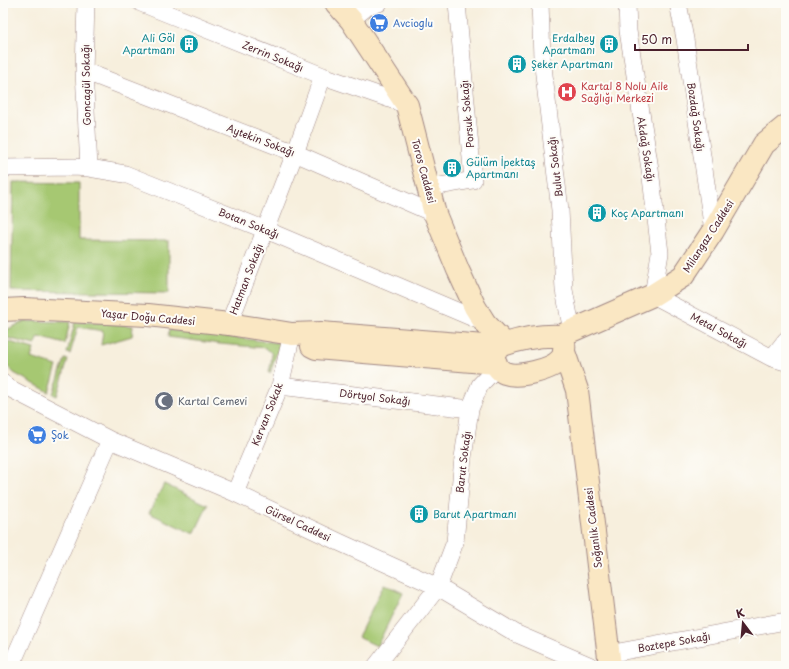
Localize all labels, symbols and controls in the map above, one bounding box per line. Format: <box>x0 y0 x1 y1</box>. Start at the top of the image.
supermarket icon: Avcioglu <box>368 12 390 34</box>
place label: Avcioglu <box>393 15 433 30</box>
scale bar <box>635 26 748 52</box>
place label: Ali Göl Apartmanı <box>122 30 175 57</box>
place label: Erdalbey Apartmanı <box>542 30 595 57</box>
text: 50 m <box>641 30 672 48</box>
building icon: Ali Göl Apartmanı <box>178 33 200 55</box>
building icon: Erdalbey Apartmanı <box>598 33 620 55</box>
street label: Zerrin Sokağı <box>240 36 306 75</box>
street label: Goncagül Sokağı <box>77 44 94 126</box>
building icon: Şeker Apartmanı <box>506 53 528 75</box>
place label: Şeker Apartmanı <box>531 56 613 71</box>
place label: Kartal 8 Nolu Aile Sağlığı Merkezi <box>581 78 668 105</box>
street label: Porsuk Sokağı <box>456 80 477 148</box>
hospital icon: Kartal 8 Nolu Aile Sağlığı Merkezi <box>556 81 578 103</box>
street label: Bozdağ Sokağı <box>684 81 709 152</box>
street label: Akdağ Sokağı <box>634 115 659 183</box>
street label: Aytekin Sokağı <box>225 120 297 160</box>
street label: Bulut Sokağı <box>543 136 566 198</box>
street label: Toros Caddesi <box>409 137 440 205</box>
place label: Gülüm İpektaş Apartmanı <box>466 154 536 181</box>
building icon: Gülüm İpektaş Apartmanı <box>441 157 463 179</box>
street label: Milangaz Caddesi <box>678 196 737 275</box>
building icon: Koç Apartmanı <box>586 202 608 224</box>
street label: Botan Sokağı <box>216 204 282 242</box>
place label: Koç Apartmanı <box>611 205 684 220</box>
street label: Hatman Sokağı <box>225 241 266 317</box>
street label: Yaşar Doğu Caddesi <box>100 305 196 328</box>
street label: Metal Sokağı <box>688 308 750 351</box>
street label: Kervan Sokak <box>247 380 286 448</box>
street label: Dörtyol Sokağı <box>339 385 411 408</box>
mosque icon: Kartal Cemevi <box>153 390 175 412</box>
place label: Kartal Cemevi <box>178 393 248 408</box>
supermarket icon: Şok <box>26 424 48 446</box>
place label: Şok <box>51 427 70 442</box>
street label: Barut Sokağı <box>451 430 474 494</box>
street label: Soğanlık Caddesi <box>580 487 605 569</box>
street label: Gürsel Caddesi <box>263 501 334 544</box>
building icon: Barut Apartmanı <box>408 503 430 525</box>
place label: Barut Apartmanı <box>433 506 516 521</box>
north arrow <box>723 603 763 643</box>
text: K <box>734 604 746 622</box>
street label: Boztepe Sokağı <box>636 628 711 655</box>

